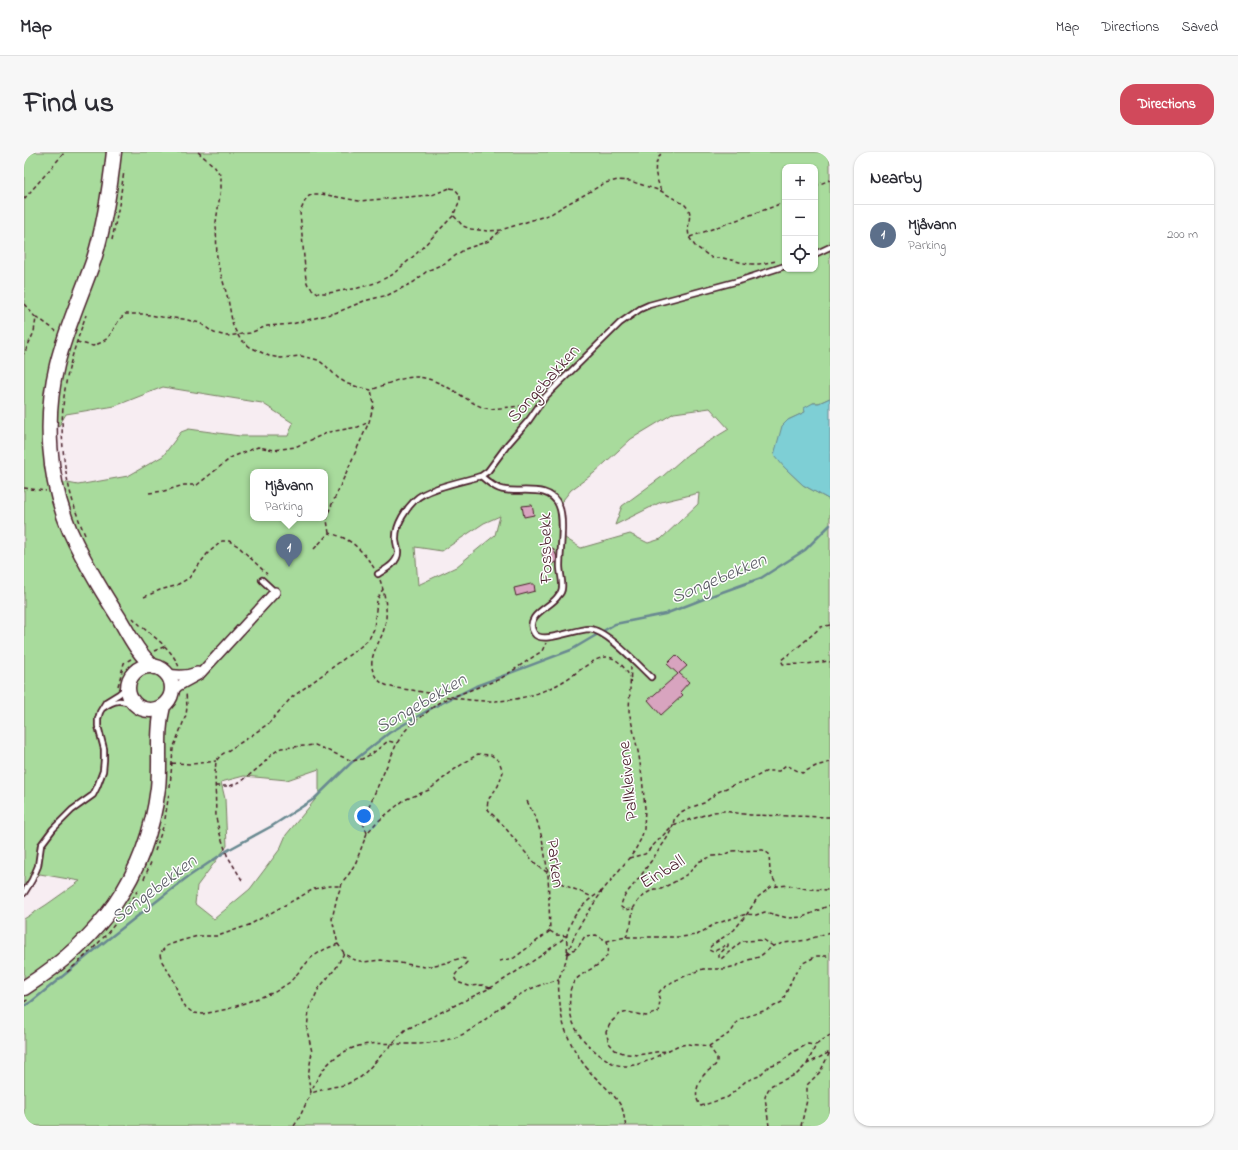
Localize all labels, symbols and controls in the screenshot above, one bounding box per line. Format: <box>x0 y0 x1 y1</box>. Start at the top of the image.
text: Map <box>20 14 52 41</box>
text: Map <box>1056 17 1079 38</box>
text: Directions <box>1101 17 1159 38</box>
text: Saved <box>1181 17 1218 38</box>
text: Find us <box>24 84 114 125</box>
button: Directions <box>1120 84 1214 125</box>
map controls <box>782 164 818 272</box>
button: + <box>782 164 818 200</box>
text: Nearby <box>870 166 922 191</box>
button: − <box>782 200 818 236</box>
text: Mjåvann <box>908 214 956 236</box>
text: 1 <box>881 225 885 244</box>
text: 200 m <box>1167 225 1198 244</box>
button: locate <box>782 236 818 272</box>
text: Parking <box>908 236 946 255</box>
street label: Songebakken <box>502 339 588 430</box>
popup <box>250 469 328 521</box>
text: Mjåvann <box>265 475 313 497</box>
text: Parking <box>265 497 303 516</box>
street label: Fossbekk <box>533 512 561 585</box>
pin: 1 <box>276 534 302 567</box>
water label: Songebekken <box>667 547 772 612</box>
water label: Songebekken <box>371 667 473 742</box>
street label: Pallkleivene <box>612 739 646 822</box>
your location <box>354 806 374 826</box>
street label: Parken <box>538 837 570 889</box>
water label: Songebekken <box>106 848 204 932</box>
street label: Einball <box>636 849 690 896</box>

